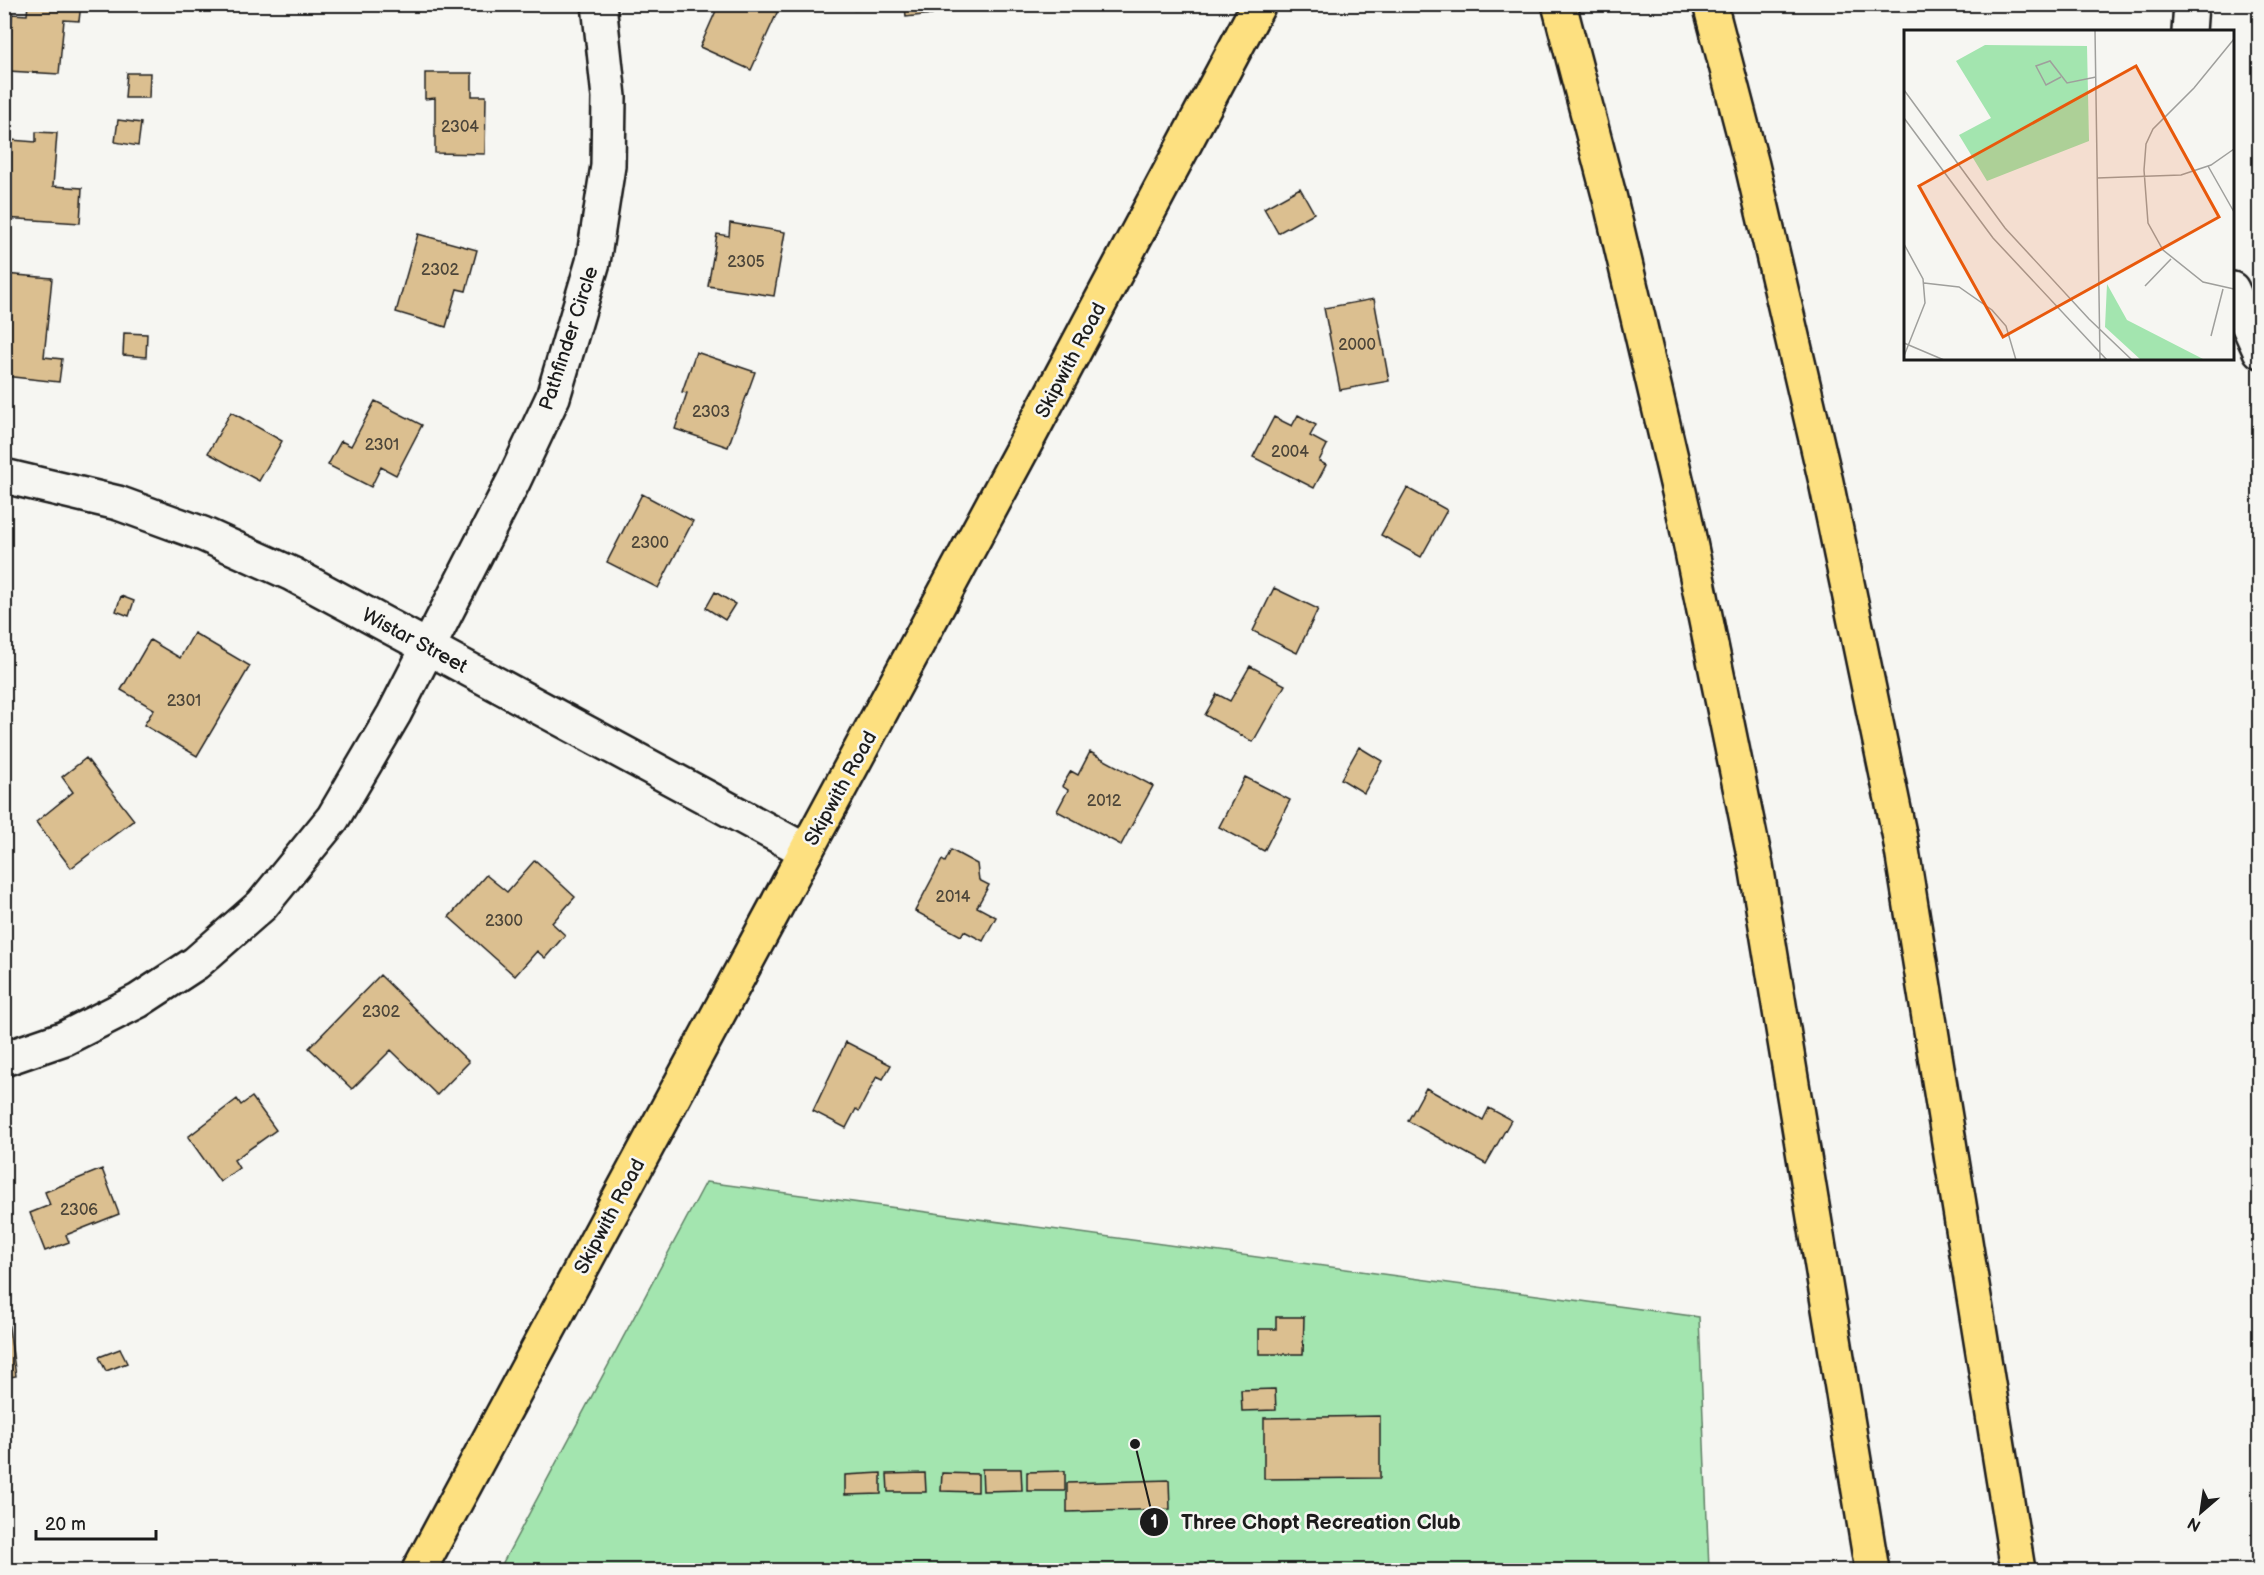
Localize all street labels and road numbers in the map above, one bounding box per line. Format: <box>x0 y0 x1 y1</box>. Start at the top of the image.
street label: Pathfinder Circle <box>534 263 604 413</box>
street label: Skipwith Road <box>1030 299 1111 422</box>
street label: Wistar Street <box>358 603 471 679</box>
street label: Skipwith Road <box>800 727 882 850</box>
street label: Skipwith Road <box>569 1155 650 1278</box>

